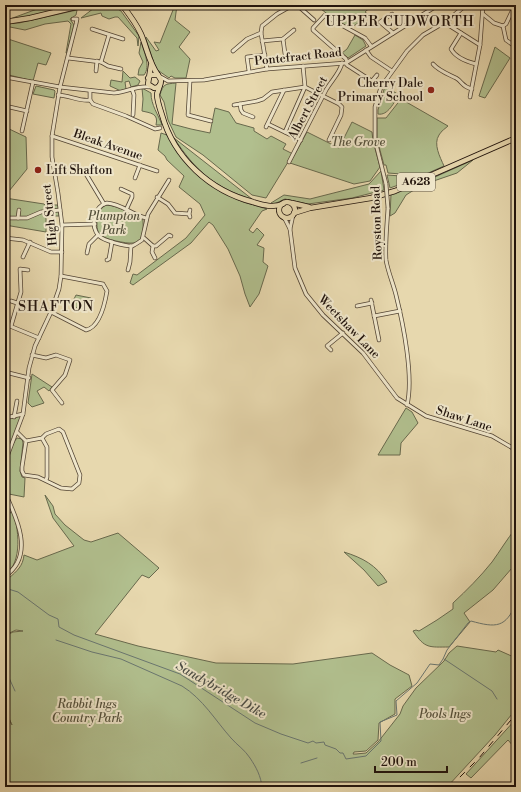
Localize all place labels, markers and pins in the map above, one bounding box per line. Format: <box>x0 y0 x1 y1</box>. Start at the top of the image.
place label: Cherry Dale Primary School <box>338 76 423 105</box>
marker: Cherry Dale Primary School <box>426 85 436 95</box>
place label: Lift Shafton <box>46 163 112 178</box>
marker: Lift Shafton <box>33 165 43 175</box>

